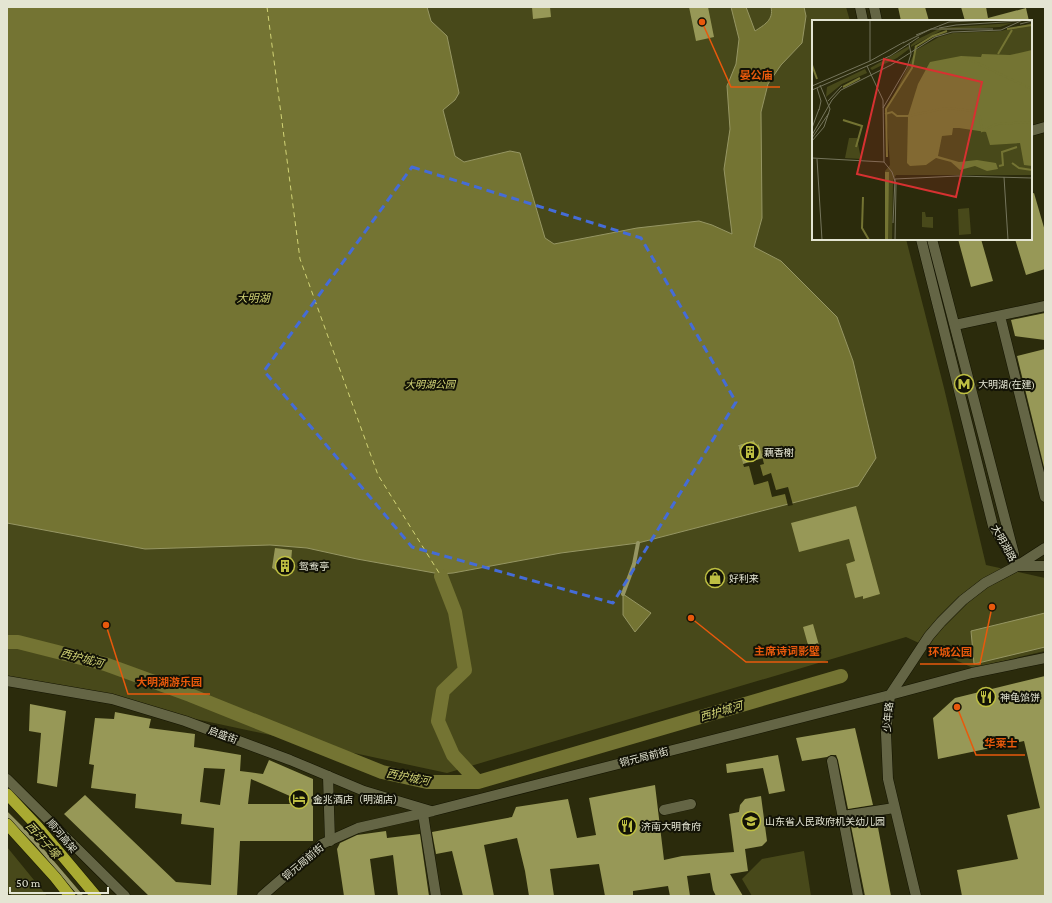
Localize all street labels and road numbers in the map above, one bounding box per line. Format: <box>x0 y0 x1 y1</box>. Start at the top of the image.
street label: 大明湖路 <box>989 523 1019 563</box>
street label: 少年路 <box>881 702 895 732</box>
street label: 启盛街 <box>207 724 239 746</box>
street label: 铜元局前街 <box>618 746 670 768</box>
street label: 顺河高架 <box>45 817 79 855</box>
street label: 铜元局前街 <box>280 842 326 882</box>

